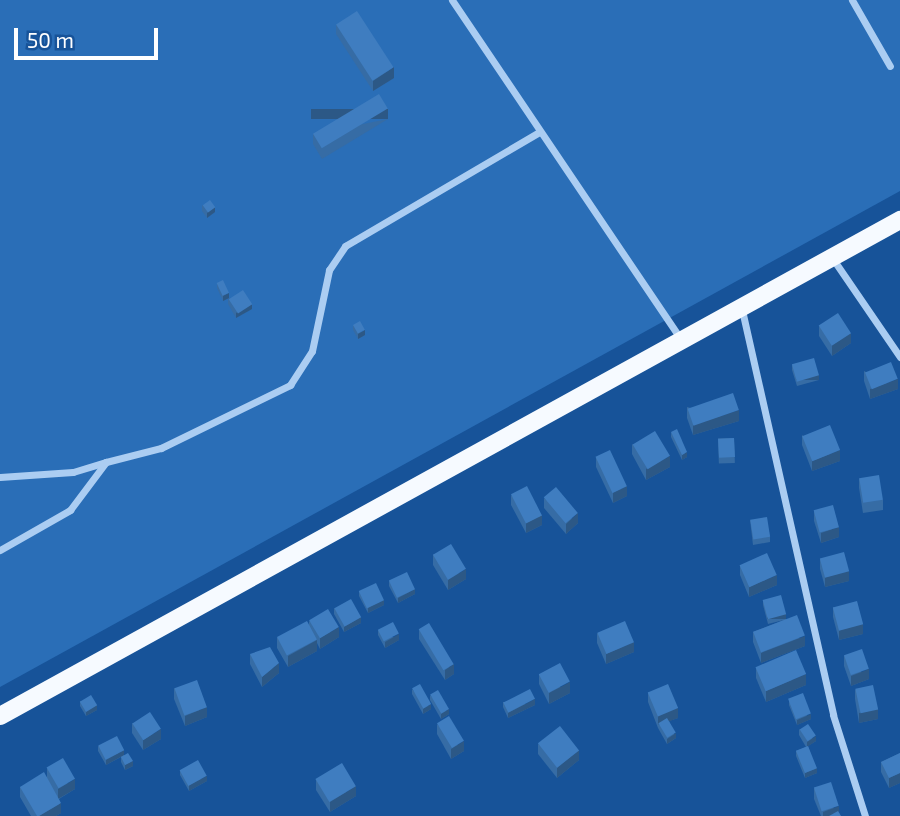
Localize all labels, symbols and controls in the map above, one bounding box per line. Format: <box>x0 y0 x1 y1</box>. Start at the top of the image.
scale bar <box>18 14 161 58</box>
text: 50 m <box>27 27 74 52</box>

